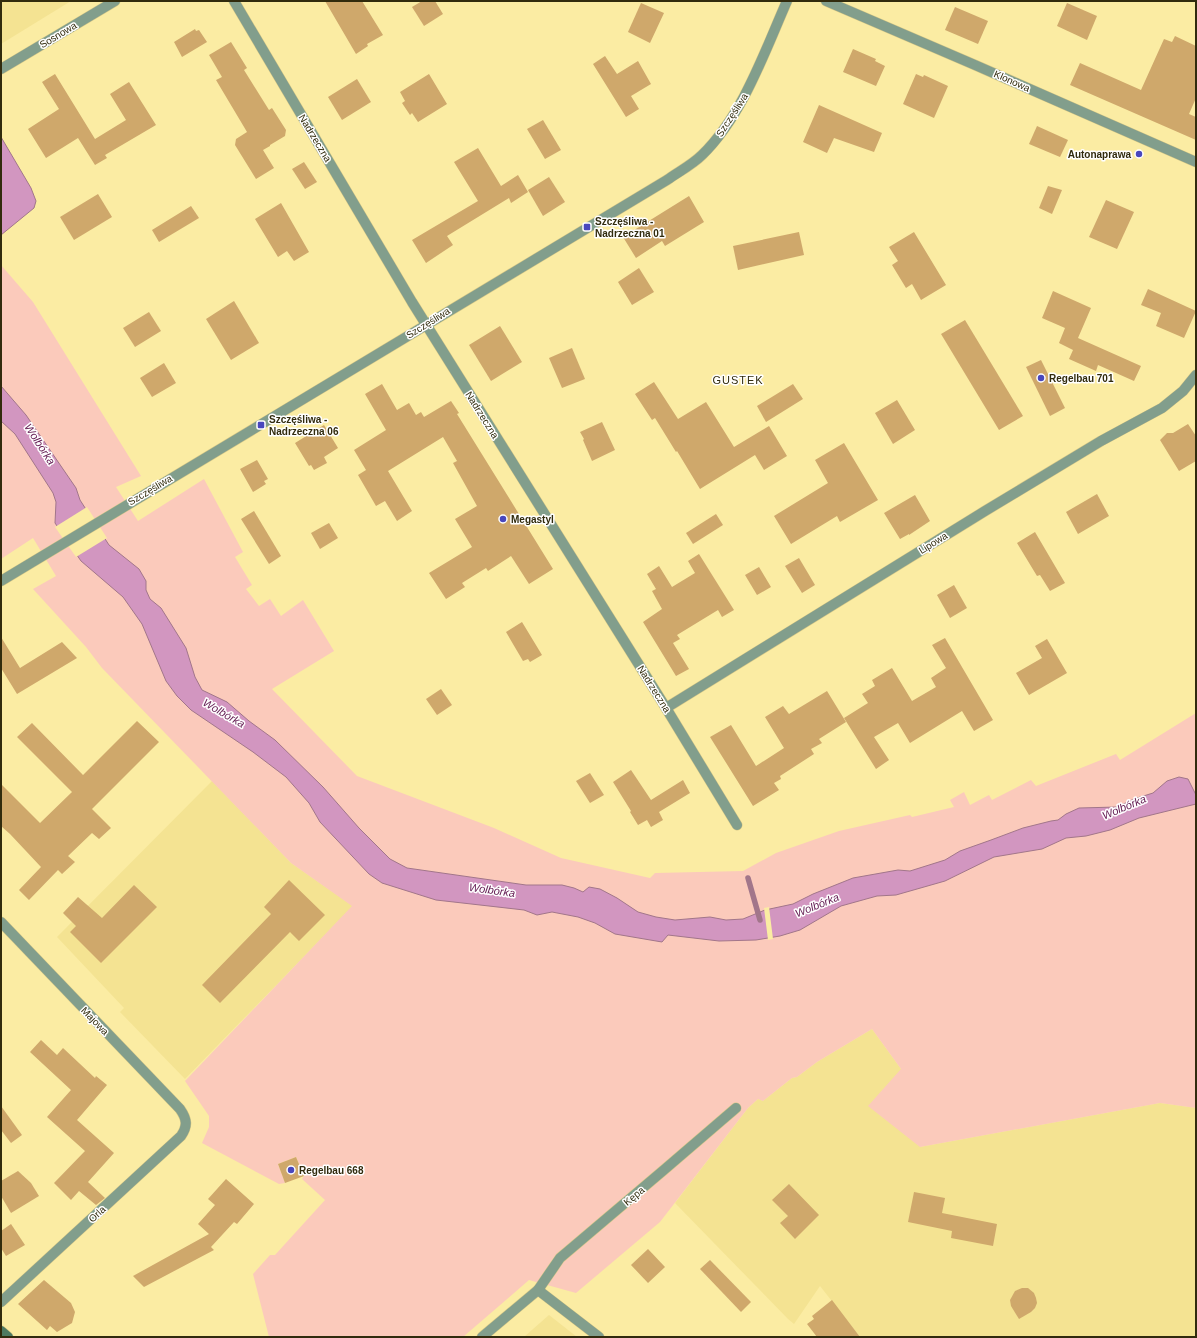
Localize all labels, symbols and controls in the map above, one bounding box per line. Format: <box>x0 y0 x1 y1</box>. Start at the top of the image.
street label: Sosnowa <box>38 19 79 50</box>
street label: Klonowa <box>992 68 1032 94</box>
street label: Szczęśliwa <box>714 91 750 139</box>
street label: Nadrzeczna <box>297 112 334 164</box>
place label: Autonaprawa <box>1068 149 1131 160</box>
marker: Autonaprawa <box>1134 149 1144 159</box>
place label: Szczęśliwa - Nadrzeczna 01 <box>595 216 665 239</box>
marker: Szczęśliwa - Nadrzeczna 01 <box>582 222 592 232</box>
street label: Szczęśliwa <box>404 305 452 341</box>
marker: Regelbau 701 <box>1036 373 1046 383</box>
place label: Regelbau 701 <box>1049 373 1114 384</box>
district label: GUSTEK <box>712 374 764 386</box>
street label: Nadrzeczna <box>463 389 501 441</box>
place label: Szczęśliwa - Nadrzeczna 06 <box>269 414 339 437</box>
marker: Szczęśliwa - Nadrzeczna 06 <box>256 420 266 430</box>
water label: Wolbórka <box>22 421 58 467</box>
street label: Szczęśliwa <box>126 472 174 507</box>
marker: Megastyl <box>498 514 508 524</box>
place label: Megastyl <box>511 514 554 525</box>
street label: Lipowa <box>917 530 950 556</box>
street label: Nadrzeczna <box>635 663 673 715</box>
water label: Wolbórka <box>201 696 247 730</box>
water label: Wolbórka <box>1100 792 1148 822</box>
water label: Wolbórka <box>468 881 516 899</box>
water label: Wolbórka <box>793 891 841 919</box>
street label: Majowa <box>79 1005 111 1038</box>
marker: Regelbau 668 <box>286 1165 296 1175</box>
place label: Regelbau 668 <box>299 1165 364 1176</box>
street label: Kępa <box>622 1184 647 1208</box>
street label: Orla <box>86 1203 108 1224</box>

